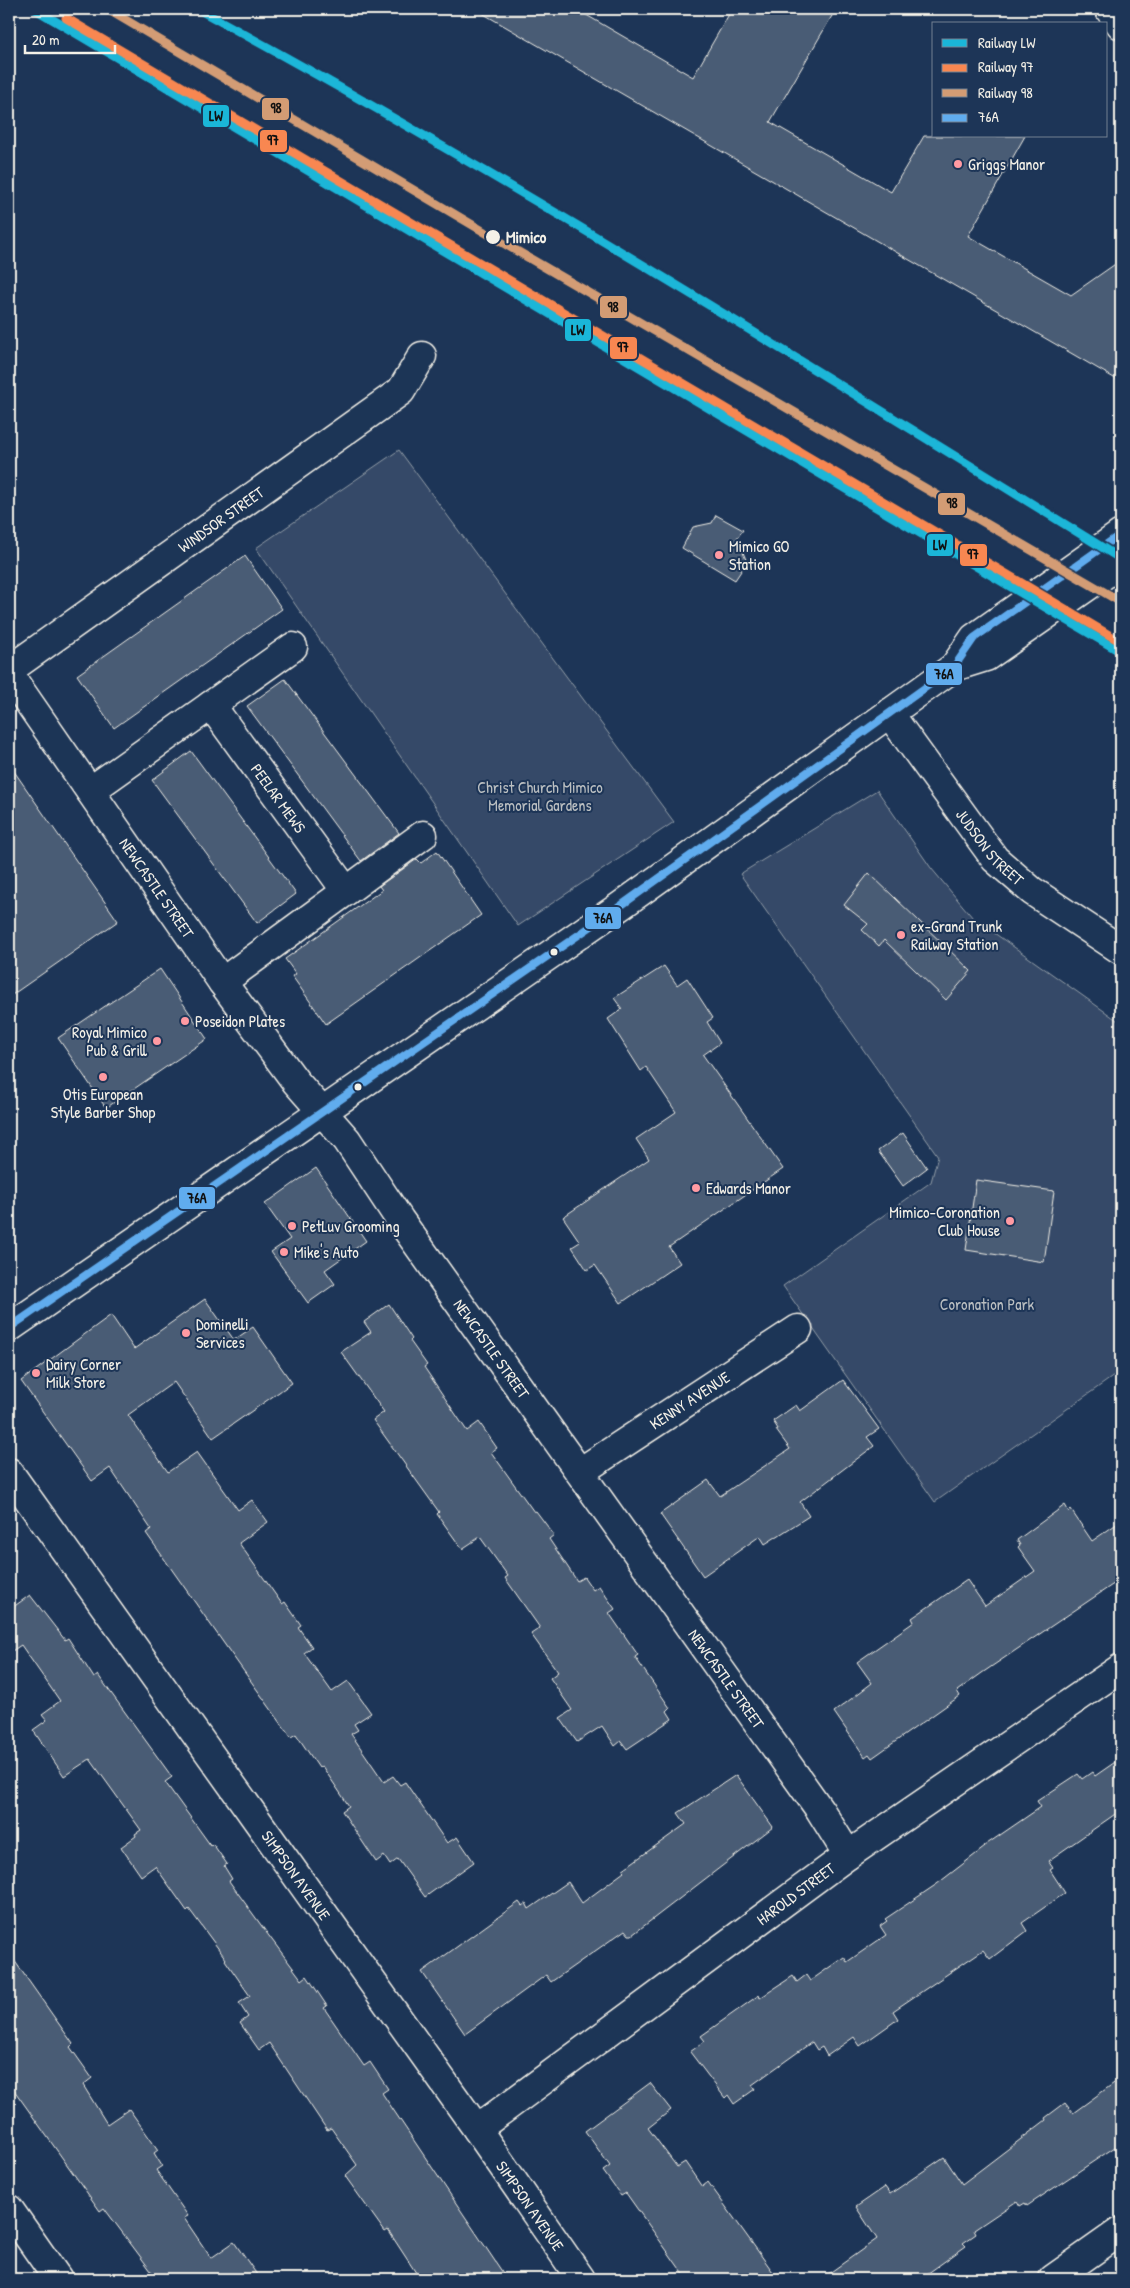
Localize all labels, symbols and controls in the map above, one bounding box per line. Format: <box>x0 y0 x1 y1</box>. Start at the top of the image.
scale bar <box>25 22 115 54</box>
legend <box>932 22 1108 138</box>
text: 20 m <box>32 29 59 50</box>
text: Railway LW <box>978 32 1036 53</box>
text: Railway 97 <box>978 56 1034 77</box>
text: Railway 98 <box>978 82 1033 103</box>
line badge: 98 <box>261 97 290 121</box>
text: 98 <box>270 98 282 117</box>
line badge: LW <box>202 104 230 128</box>
text: LW <box>209 106 223 125</box>
text: 76A <box>978 106 999 127</box>
line badge: 97 <box>259 129 288 153</box>
text: 97 <box>267 130 279 149</box>
place label: Griggs Manor <box>968 153 1045 175</box>
marker: Griggs Manor <box>952 158 964 170</box>
place label: Mimico <box>506 226 547 248</box>
marker: Mimico <box>484 228 502 246</box>
line badge: 98 <box>599 295 628 319</box>
text: 98 <box>607 297 619 316</box>
line badge: LW <box>564 318 592 342</box>
text: LW <box>571 320 585 339</box>
line badge: 97 <box>609 336 638 360</box>
text: 97 <box>617 337 629 356</box>
street label: WINDSOR STREET <box>173 481 269 557</box>
line badge: 98 <box>937 492 966 516</box>
text: 98 <box>946 493 958 512</box>
line badge: LW <box>926 533 954 557</box>
place label: Mimico GO Station <box>729 535 790 575</box>
text: LW <box>933 535 947 554</box>
line badge: 97 <box>959 543 988 567</box>
text: 97 <box>967 544 979 563</box>
marker: Mimico GO Station <box>713 549 725 561</box>
line badge: 76A <box>925 662 963 686</box>
text: 76A <box>933 664 954 683</box>
street label: PEELAR MEWS <box>246 759 311 838</box>
park label: Christ Church Mimico Memorial Gardens <box>477 776 603 816</box>
street label: JUDSON STREET <box>951 804 1029 890</box>
street label: NEWCASTLE STREET <box>114 833 200 943</box>
line badge: 76A <box>584 906 622 930</box>
text: 76A <box>592 908 613 927</box>
place label: ex-Grand Trunk Railway Station <box>911 915 1003 955</box>
marker: ex-Grand Trunk Railway Station <box>895 929 907 941</box>
unlabelled marker <box>549 947 559 957</box>
place label: Poseidon Plates <box>195 1010 285 1032</box>
marker: Poseidon Plates <box>179 1015 191 1027</box>
place label: Royal Mimico Pub & Grill <box>72 1021 148 1061</box>
marker: Royal Mimico Pub & Grill <box>151 1035 163 1047</box>
marker: Otis European Style Barber Shop <box>97 1071 109 1083</box>
unlabelled marker <box>353 1082 363 1092</box>
place label: Otis European Style Barber Shop <box>51 1083 155 1123</box>
place label: Edwards Manor <box>706 1177 791 1199</box>
marker: Edwards Manor <box>690 1182 702 1194</box>
line badge: 76A <box>178 1186 216 1210</box>
text: 76A <box>186 1188 207 1207</box>
place label: Mimico-Coronation Club House <box>889 1201 1001 1241</box>
place label: PetLuv Grooming <box>302 1215 400 1237</box>
marker: Mimico-Coronation Club House <box>1004 1215 1016 1227</box>
marker: PetLuv Grooming <box>286 1220 298 1232</box>
place label: Mike's Auto <box>294 1241 359 1263</box>
marker: Mike's Auto <box>278 1246 290 1258</box>
park label: Coronation Park <box>940 1293 1035 1315</box>
street label: NEWCASTLE STREET <box>449 1294 535 1403</box>
place label: Dominelli Services <box>196 1313 249 1353</box>
marker: Dominelli Services <box>180 1327 192 1339</box>
place label: Dairy Corner Milk Store <box>46 1353 121 1393</box>
street label: KENNY AVENUE <box>645 1366 734 1434</box>
marker: Dairy Corner Milk Store <box>30 1367 42 1379</box>
street label: NEWCASTLE STREET <box>683 1624 770 1733</box>
street label: SIMPSON AVENUE <box>257 1826 336 1924</box>
street label: HAROLD STREET <box>752 1857 840 1930</box>
street label: SIMPSON AVENUE <box>491 2156 569 2255</box>

